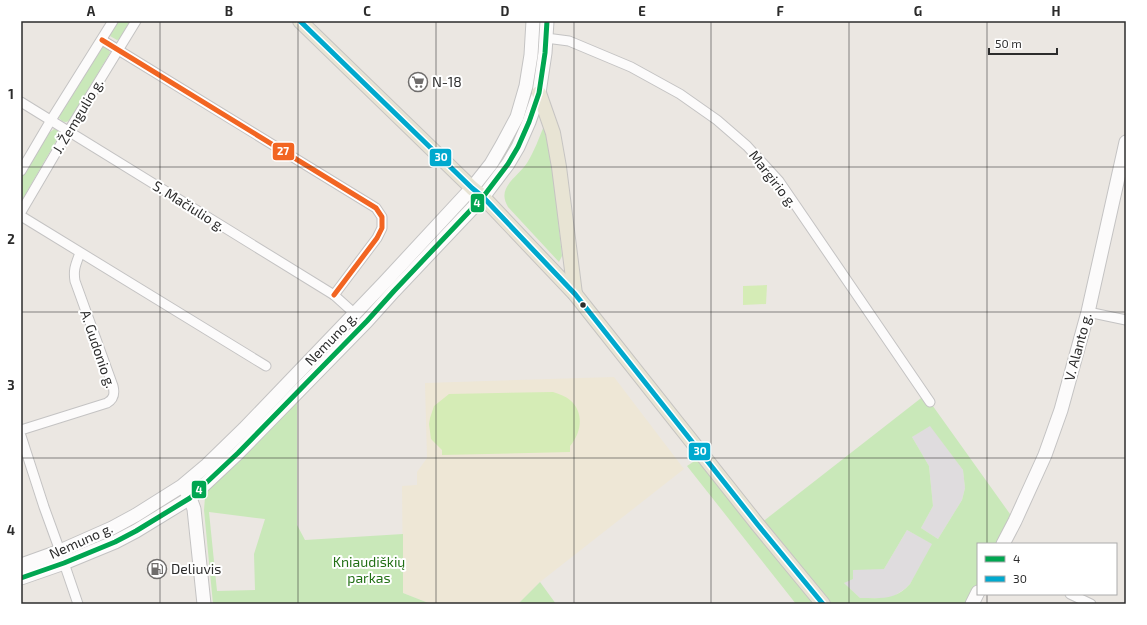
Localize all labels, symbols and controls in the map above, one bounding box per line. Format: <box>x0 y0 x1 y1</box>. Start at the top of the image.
text: A <box>87 3 96 19</box>
text: B <box>225 3 233 19</box>
text: C <box>363 3 371 19</box>
text: D <box>501 3 510 19</box>
text: E <box>638 3 646 19</box>
text: F <box>776 3 784 19</box>
text: G <box>914 3 922 19</box>
text: H <box>1052 3 1061 19</box>
scale bar <box>989 30 1057 56</box>
text: 50 m <box>995 36 1022 50</box>
supermarket icon: N-18 <box>407 71 429 93</box>
place label: N-18 <box>432 73 462 90</box>
street label: J. Žemgulio g. <box>49 75 107 156</box>
text: 1 <box>8 86 14 102</box>
line badge: 27 <box>272 142 295 161</box>
text: 27 <box>277 144 289 157</box>
street label: Margirio g. <box>746 147 801 211</box>
line badge: 30 <box>429 148 452 167</box>
text: 30 <box>434 150 448 163</box>
street label: S. Mačiulio g. <box>150 177 229 235</box>
line badge: 4 <box>470 193 485 213</box>
text: 4 <box>473 196 481 209</box>
text: 2 <box>7 231 15 247</box>
unlabelled marker <box>578 300 588 310</box>
street label: A. Gudonio g. <box>77 308 120 390</box>
street label: Nemuno g. <box>301 308 360 369</box>
street label: V. Alanto g. <box>1060 311 1095 383</box>
text: 3 <box>7 377 15 393</box>
line badge: 30 <box>688 442 711 461</box>
text: 30 <box>693 444 707 457</box>
line badge: 4 <box>191 480 207 499</box>
text: 4 <box>195 483 203 496</box>
street label: Nemuno g. <box>46 519 115 562</box>
text: 4 <box>7 522 15 538</box>
legend <box>977 543 1117 595</box>
text: 4 <box>1013 551 1020 565</box>
park label: Kniaudiškių parkas <box>333 553 405 586</box>
fuel station icon: Deliuvis <box>146 558 168 580</box>
place label: Deliuvis <box>171 560 221 577</box>
text: 30 <box>1013 571 1027 585</box>

